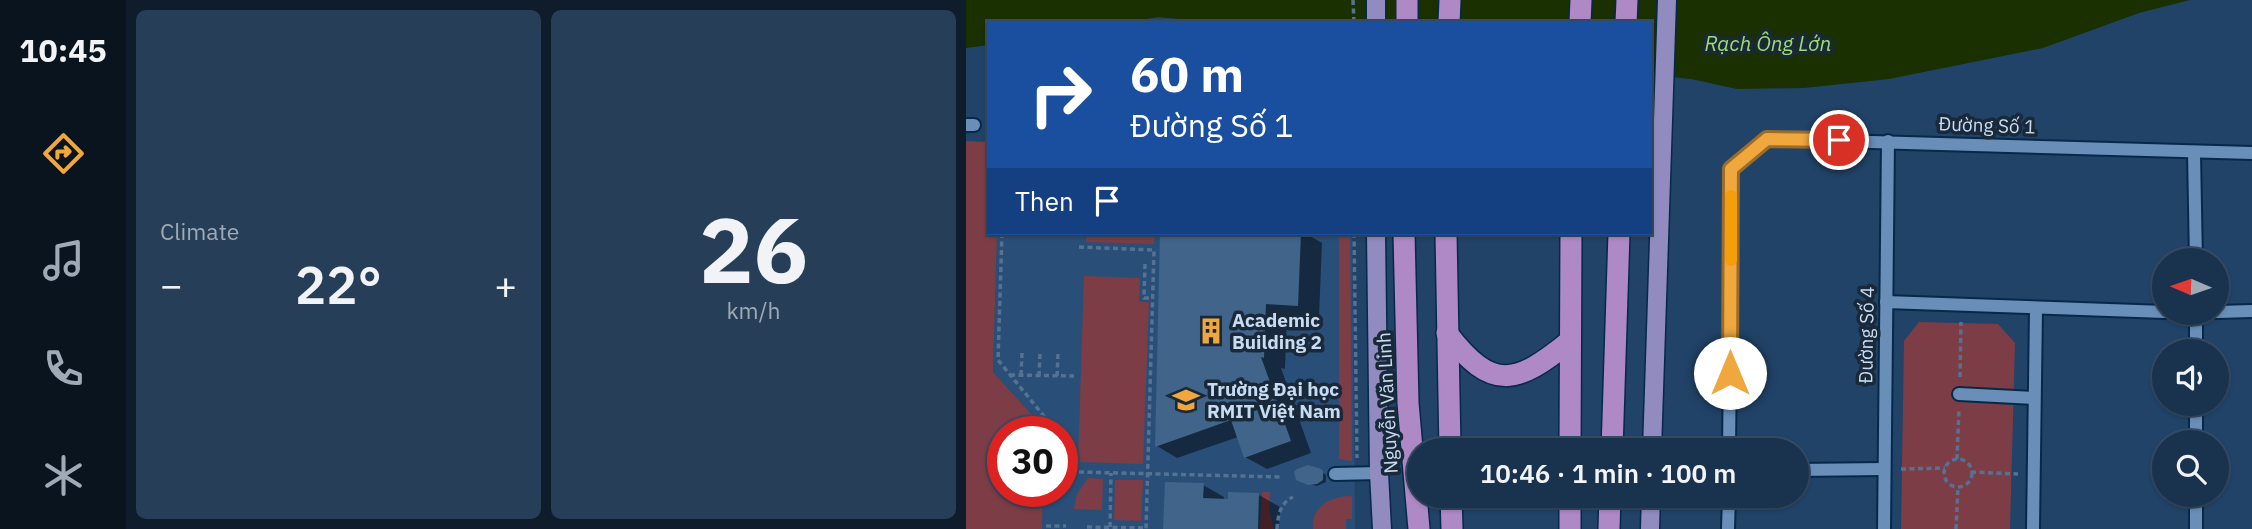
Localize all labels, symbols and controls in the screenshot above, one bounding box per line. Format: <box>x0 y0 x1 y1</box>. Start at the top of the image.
text: 10:45 <box>19 29 107 71</box>
water label: Rạch Ông Lớn <box>1705 29 1831 57</box>
text: 60 m <box>1130 42 1244 105</box>
icon: right <box>1015 49 1106 140</box>
text: Đường Số 1 <box>1130 104 1294 146</box>
pin <box>1809 110 1869 170</box>
street label: Đường Số 1 <box>1938 111 2036 139</box>
icon: arrive <box>1820 121 1858 159</box>
icon: directions <box>39 129 88 178</box>
icon: arrive <box>1088 182 1126 220</box>
text: Then <box>1015 184 1074 218</box>
text: 26 <box>699 190 808 308</box>
text: Climate <box>160 216 239 246</box>
icon: music <box>39 236 88 285</box>
north arrow <box>2152 248 2230 326</box>
map controls <box>2152 248 2229 507</box>
text: 22° <box>295 251 382 318</box>
text: − <box>160 260 183 309</box>
text: + <box>494 260 517 309</box>
street label: Đường Số 4 <box>1853 286 1879 384</box>
text: km/h <box>726 295 781 325</box>
place label: Academic Building 2 <box>1232 308 1322 354</box>
building icon: Academic Building 2 <box>1196 316 1226 346</box>
street label: Nguyễn Văn Linh <box>1371 332 1403 474</box>
position arrow <box>1693 336 1767 410</box>
button: sound <box>2152 339 2229 416</box>
icon: phone <box>39 344 88 393</box>
place label: Trường Đại học RMIT Việt Nam <box>1207 377 1341 423</box>
school or university icon: Trường Đại học RMIT Việt Nam <box>1171 385 1201 415</box>
speed limit sign: 30 <box>987 416 1078 507</box>
button: search <box>2152 430 2229 507</box>
icon: climate <box>39 451 88 500</box>
text: 10:46 · 1 min · 100 m <box>1480 456 1736 490</box>

